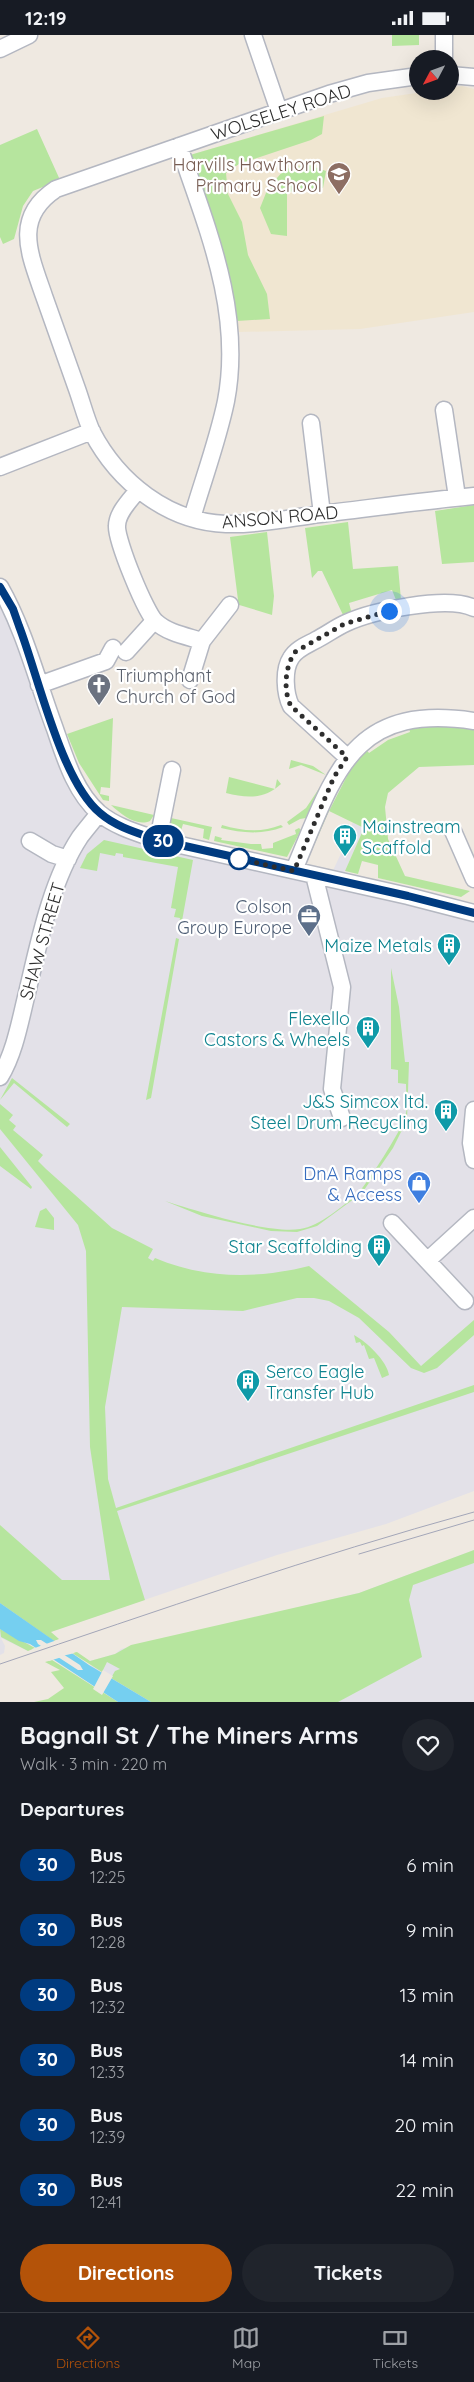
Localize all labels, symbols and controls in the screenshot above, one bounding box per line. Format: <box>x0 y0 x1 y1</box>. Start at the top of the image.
text: 12:19 <box>25 6 67 30</box>
north arrow <box>409 50 459 100</box>
map controls <box>409 50 459 100</box>
street label: WOLSELEY ROAD <box>208 78 354 145</box>
place label: Harvills Hawthorn Primary School <box>173 153 322 197</box>
school or university icon: Harvills Hawthorn Primary School <box>326 161 352 195</box>
street label: ANSON ROAD <box>221 500 339 534</box>
your location <box>377 599 402 624</box>
place label: Triumphant Church of God <box>116 664 236 708</box>
church icon: Triumphant Church of God <box>86 672 112 706</box>
place label: Mainstream Scaffold <box>362 815 461 859</box>
building icon: Mainstream Scaffold <box>332 823 358 857</box>
line badge: 30 <box>140 825 186 857</box>
text: 30 <box>153 829 173 852</box>
unlabelled marker <box>228 848 250 870</box>
street label: SHAW STREET <box>14 880 70 1002</box>
place label: Colson Group Europe <box>177 895 292 939</box>
office icon: Colson Group Europe <box>296 903 322 937</box>
building icon: Maize Metals <box>436 932 462 966</box>
place label: Maize Metals <box>324 934 432 957</box>
place label: Flexello Castors & Wheels <box>204 1007 350 1051</box>
building icon: Flexello Castors & Wheels <box>355 1015 381 1049</box>
place label: J&S Simcox ltd. Steel Drum Recycling <box>250 1090 428 1134</box>
building icon: J&S Simcox ltd. Steel Drum Recycling <box>433 1098 459 1132</box>
place label: DnA Ramps & Access <box>303 1162 402 1206</box>
shop icon: DnA Ramps & Access <box>406 1170 432 1204</box>
building icon: Star Scaffolding <box>366 1233 392 1267</box>
place label: Star Scaffolding <box>228 1235 362 1258</box>
place label: Serco Eagle Transfer Hub <box>266 1360 374 1404</box>
building icon: Serco Eagle Transfer Hub <box>235 1368 261 1402</box>
button: heart <box>402 1719 454 1771</box>
text: Bagnall St / The Miners Arms <box>20 1720 358 1750</box>
text: Walk · 3 min · 220 m <box>20 1754 167 1774</box>
text: Departures <box>20 1797 124 1821</box>
text: Bus <box>90 1843 123 1867</box>
text: 30 <box>37 1853 58 1876</box>
text: 6 min <box>406 1853 454 1877</box>
text: 12:25 <box>90 1867 125 1887</box>
text: Bus <box>90 1908 123 1932</box>
text: 30 <box>37 1918 58 1941</box>
text: 9 min <box>406 1918 454 1942</box>
text: 12:28 <box>90 1932 125 1952</box>
text: Bus <box>90 1973 123 1997</box>
text: 30 <box>37 1983 58 2006</box>
text: 13 min <box>399 1983 454 2007</box>
text: 12:32 <box>90 1997 125 2017</box>
text: Bus <box>90 2038 123 2062</box>
text: 30 <box>37 2048 58 2071</box>
text: 14 min <box>400 2048 454 2072</box>
text: 12:33 <box>90 2062 125 2082</box>
text: Bus <box>90 2103 123 2127</box>
text: 30 <box>37 2113 58 2136</box>
text: 20 min <box>395 2113 454 2137</box>
text: 12:39 <box>90 2127 125 2147</box>
text: Bus <box>90 2168 123 2192</box>
text: 30 <box>37 2178 58 2201</box>
text: 22 min <box>395 2178 454 2202</box>
text: 12:41 <box>90 2192 122 2212</box>
button: Directions <box>20 2244 232 2302</box>
button: Tickets <box>242 2244 454 2302</box>
tab: Directions <box>56 2324 120 2372</box>
tab: Map <box>232 2324 261 2372</box>
tab: Tickets <box>373 2324 418 2372</box>

